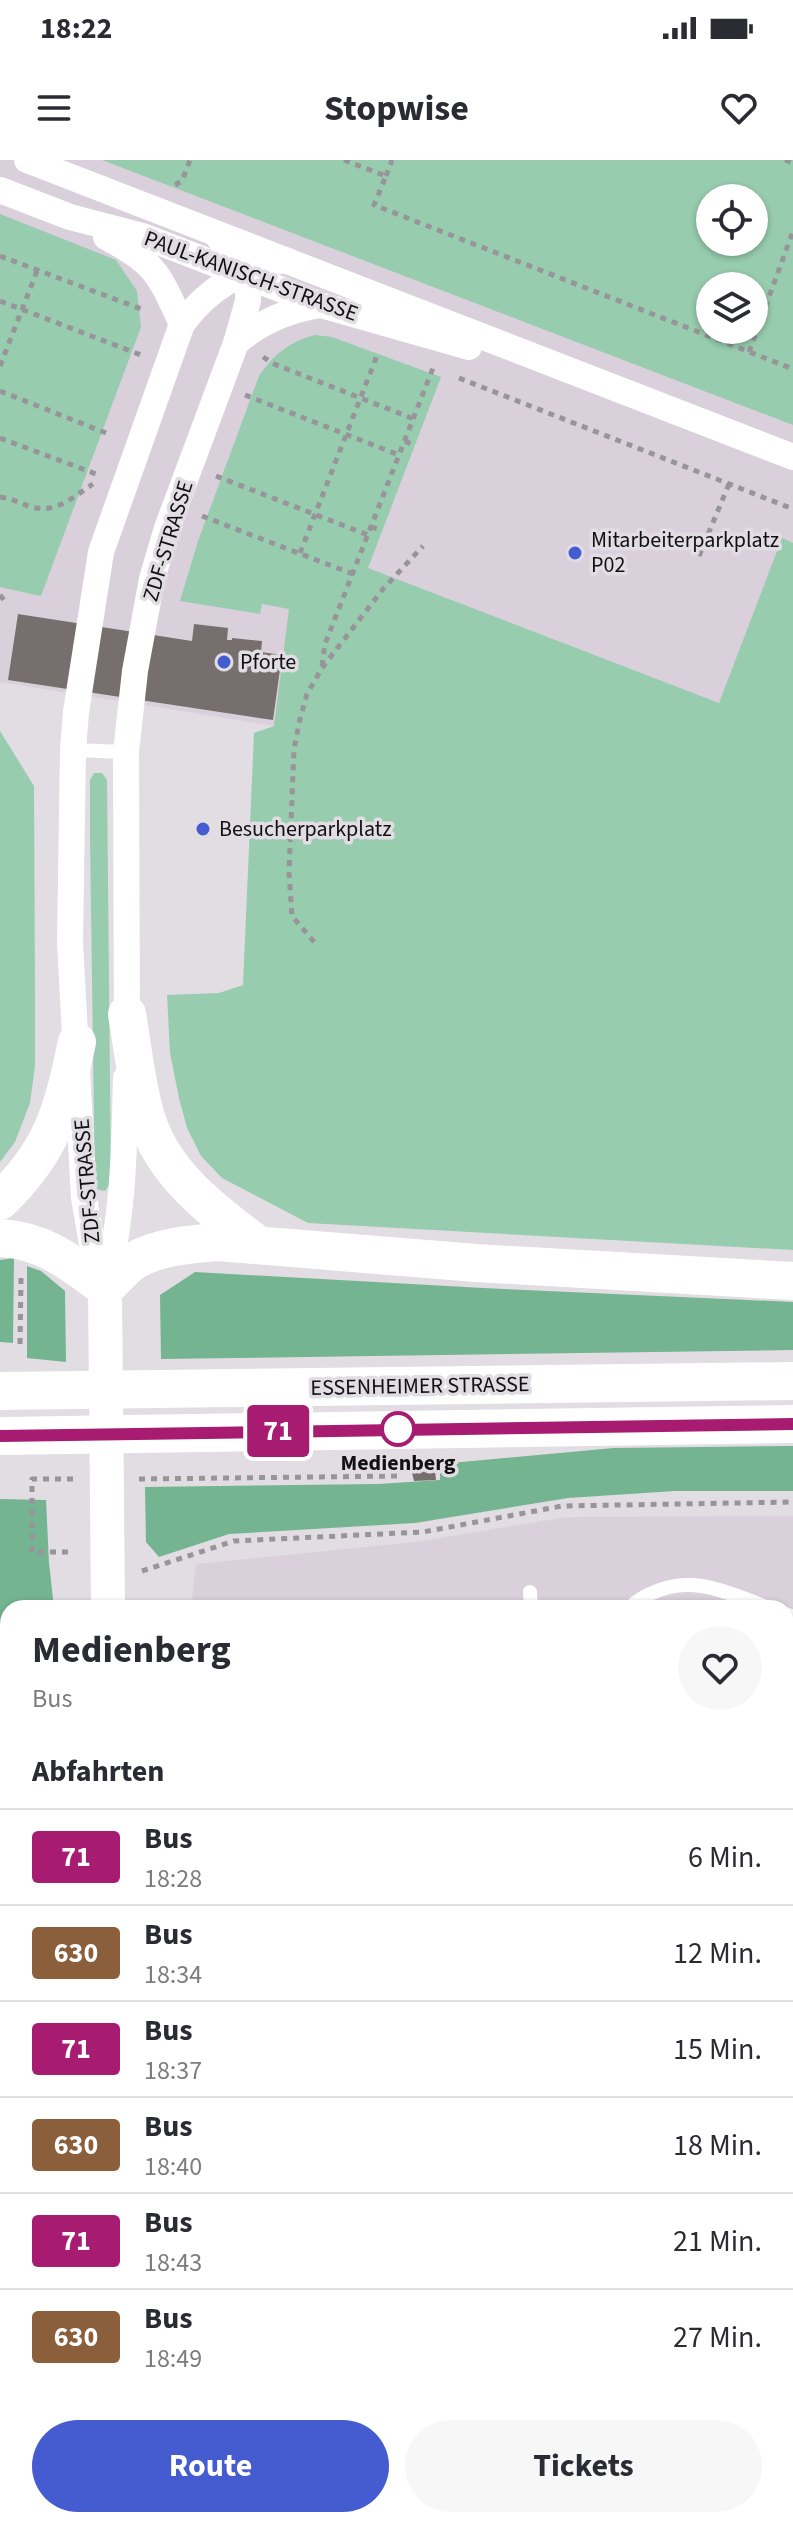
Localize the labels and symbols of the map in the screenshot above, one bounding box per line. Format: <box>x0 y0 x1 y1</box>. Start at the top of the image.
street label: PAUL-KANISCH-STRASSE <box>140 222 362 330</box>
street label: ZDF-STRASSE <box>134 477 202 605</box>
place label: Mitarbeiterparkplatz P02 <box>591 524 779 581</box>
marker: Mitarbeiterparkplatz P02 <box>566 544 584 562</box>
place label: Pforte <box>240 646 296 678</box>
marker: Pforte <box>215 653 233 671</box>
place label: Besucherparkplatz <box>219 813 392 845</box>
marker: Besucherparkplatz <box>194 820 212 838</box>
street label: ZDF-STRASSE <box>66 1117 108 1245</box>
street label: ESSENHEIMER STRASSE <box>310 1368 530 1404</box>
line badge: 71 <box>242 1405 314 1457</box>
marker: Medienberg <box>381 1412 415 1446</box>
place label: Medienberg <box>340 1447 456 1479</box>

